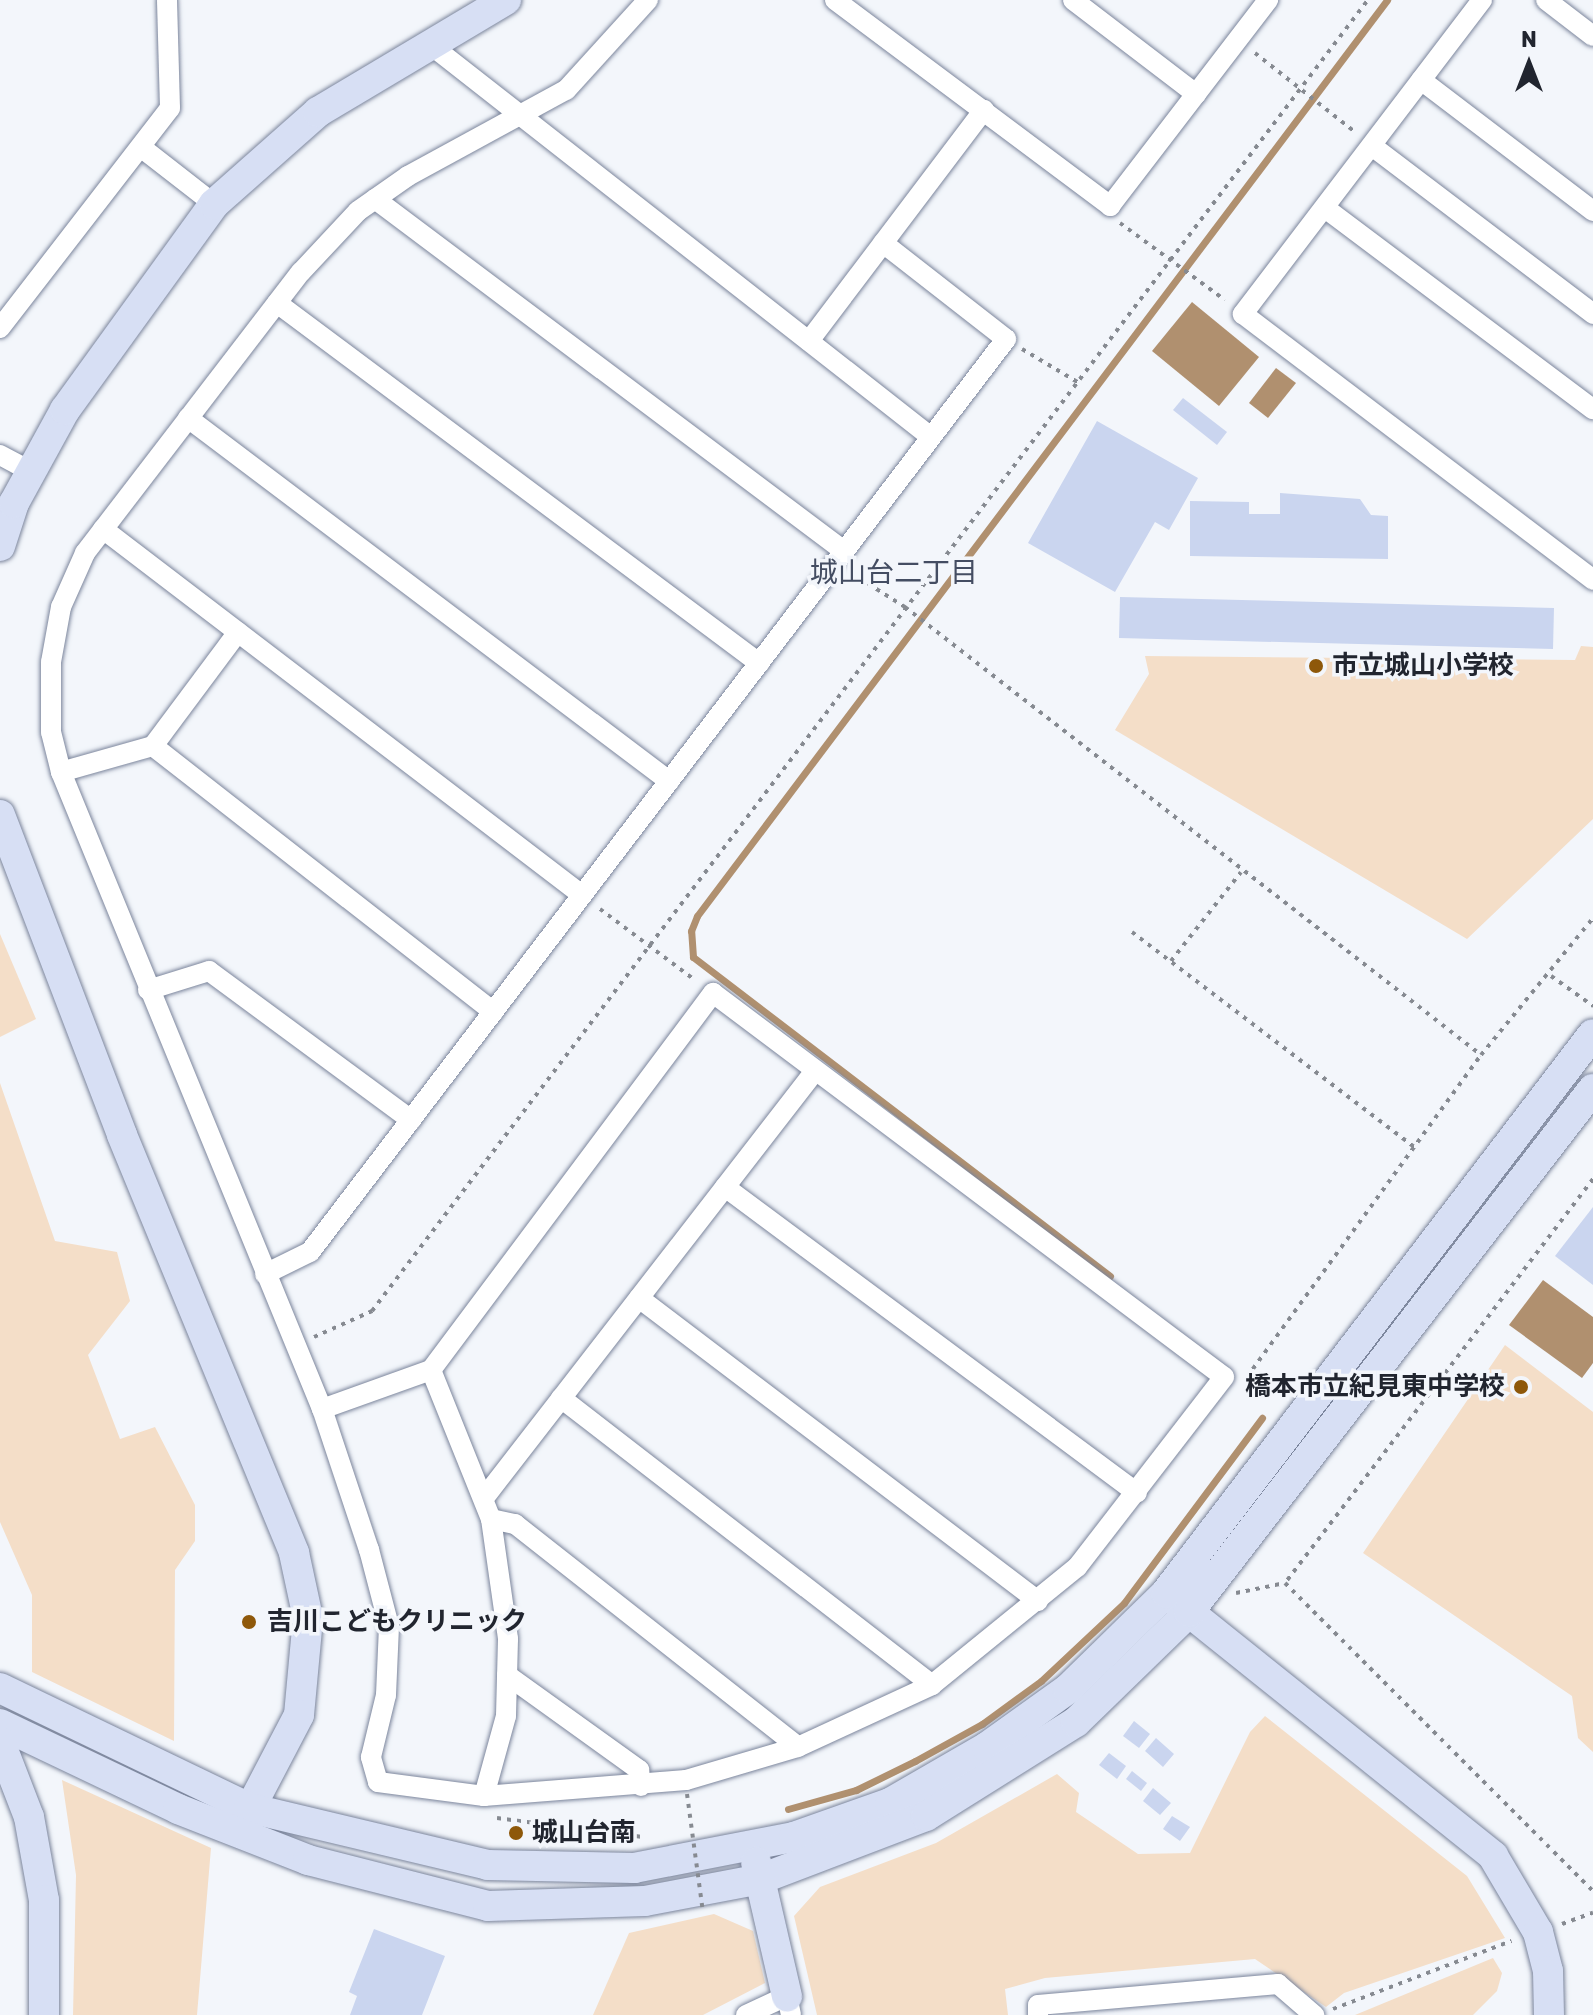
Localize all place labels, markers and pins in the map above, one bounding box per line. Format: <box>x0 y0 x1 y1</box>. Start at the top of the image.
place label: 市立城山小学校 <box>1332 650 1514 682</box>
marker: 市立城山小学校 <box>1307 657 1325 675</box>
place label: 橋本市立紀見東中学校 <box>1245 1371 1505 1403</box>
marker: 橋本市立紀見東中学校 <box>1512 1378 1530 1396</box>
place label: 吉川こどもクリニック <box>267 1606 527 1638</box>
marker: 吉川こどもクリニック <box>238 1611 260 1633</box>
place label: 城山台南 <box>532 1817 636 1849</box>
marker: 城山台南 <box>507 1824 525 1842</box>

